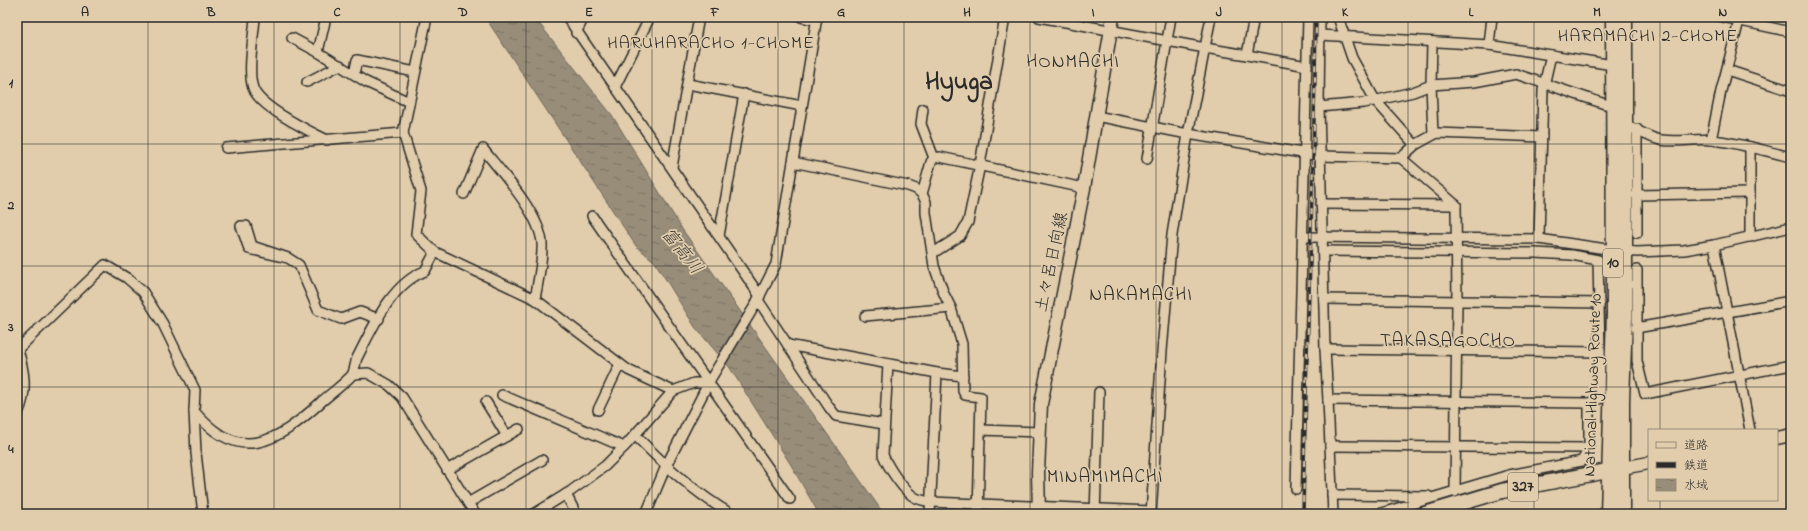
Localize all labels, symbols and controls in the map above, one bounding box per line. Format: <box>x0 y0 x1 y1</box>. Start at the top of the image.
text: A <box>81 3 89 22</box>
text: B <box>206 3 216 22</box>
text: C <box>333 3 341 22</box>
text: D <box>457 3 468 22</box>
text: E <box>585 3 593 22</box>
text: F <box>710 3 720 22</box>
text: G <box>837 3 845 22</box>
text: H <box>963 3 971 22</box>
text: I <box>1091 3 1095 22</box>
text: J <box>1216 3 1222 22</box>
text: K <box>1342 3 1349 22</box>
text: L <box>1469 3 1475 22</box>
text: M <box>1593 3 1601 22</box>
text: N <box>1719 3 1728 22</box>
district label: HARAMACHI 2-CHOME <box>1558 24 1738 50</box>
district label: HARUHARACHO 1-CHOME <box>607 31 815 57</box>
district label: HONMACHI <box>1026 49 1120 76</box>
district label: Hyuga <box>925 65 993 103</box>
text: 1 <box>9 74 14 93</box>
text: 2 <box>7 196 15 215</box>
street label: 土々呂日向線 <box>1029 210 1075 314</box>
water label: 富高川 <box>654 223 708 281</box>
road number: 10 <box>1603 249 1623 277</box>
district label: NAKAMACHI <box>1089 282 1193 309</box>
street label: National Highway Route 10 <box>1577 293 1611 477</box>
text: 3 <box>7 318 14 337</box>
district label: TAKASAGOCHO <box>1380 328 1516 355</box>
legend <box>1648 429 1778 501</box>
text: 道路 <box>1684 437 1708 455</box>
text: 4 <box>7 440 14 459</box>
text: 鉄道 <box>1684 457 1708 475</box>
district label: MINAMIMACHI <box>1047 464 1163 491</box>
road number: 327 <box>1508 473 1538 501</box>
text: 水域 <box>1684 477 1708 495</box>

